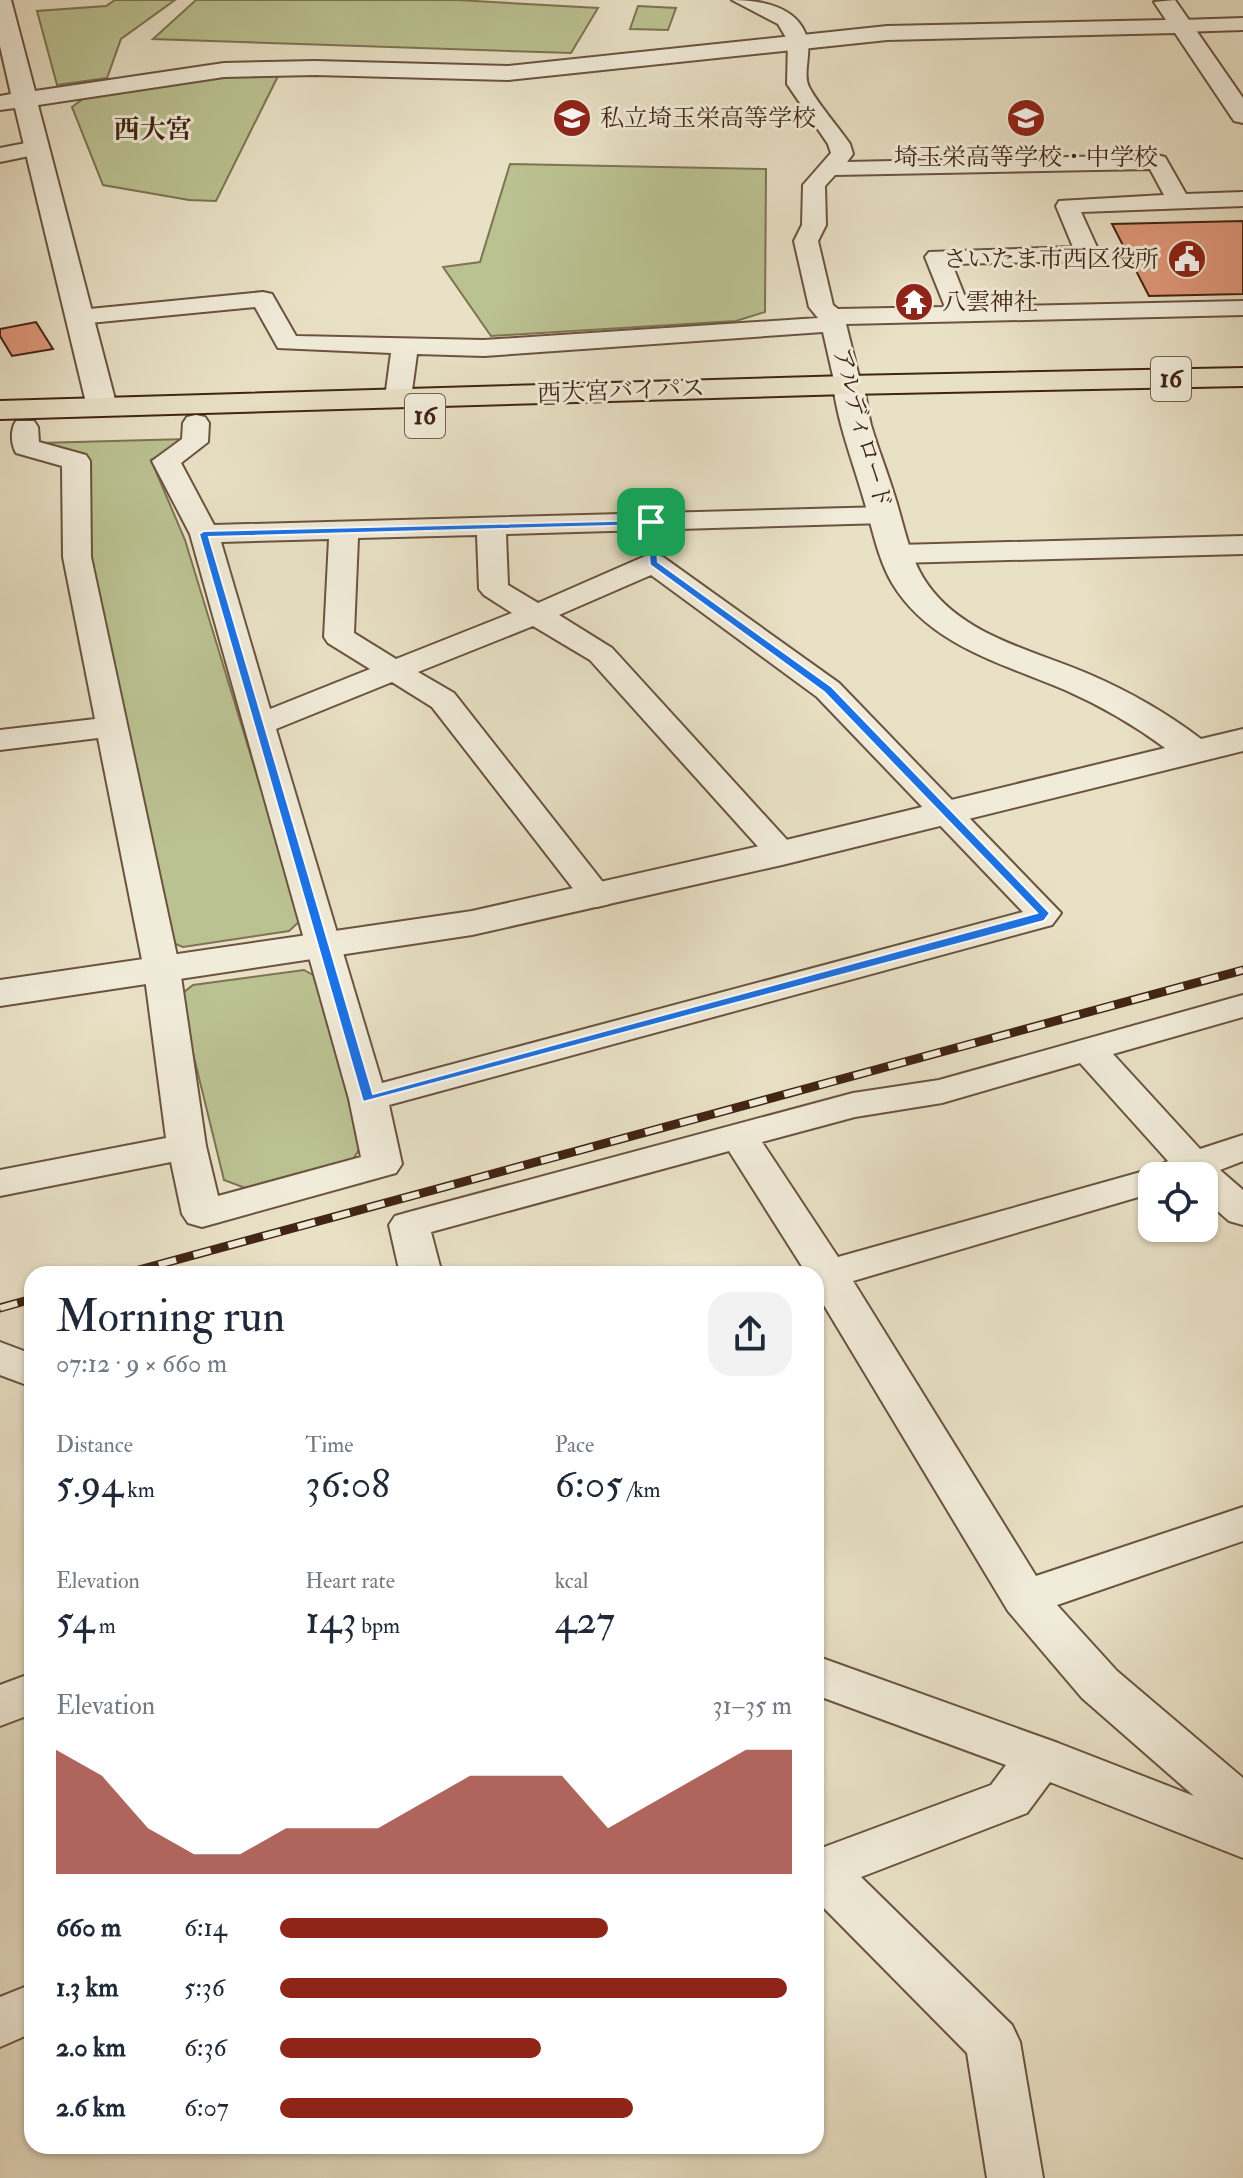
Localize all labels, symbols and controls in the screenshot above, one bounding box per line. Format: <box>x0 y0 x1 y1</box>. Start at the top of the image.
school or university icon: 私立埼玉栄高等学校 <box>551 97 593 139</box>
school or university icon: 埼玉栄高等学校・中学校 <box>1005 97 1047 139</box>
place label: 私立埼玉栄高等学校 <box>600 103 816 134</box>
district label: 西大宮 <box>114 114 192 146</box>
place label: 埼玉栄高等学校・中学校 <box>894 142 1158 173</box>
public building icon: さいたま市西区役所 <box>1166 238 1208 280</box>
place label: さいたま市西区役所 <box>943 244 1159 275</box>
temple icon: 八雲神社 <box>893 281 935 323</box>
place label: 八雲神社 <box>942 287 1038 318</box>
street label: アルディロード <box>826 344 898 512</box>
road number: 16 <box>1151 357 1191 401</box>
street label: 西大宮バイパス <box>537 373 705 409</box>
road number: 16 <box>405 394 445 438</box>
pin <box>617 488 685 556</box>
icon: arrive <box>629 500 673 544</box>
map controls <box>1138 1162 1218 1242</box>
button: locate <box>1138 1162 1218 1242</box>
text: Morning run <box>56 1290 285 1345</box>
button: share <box>708 1292 792 1376</box>
text: 07:12 · 9 × 660 m <box>56 1348 227 1380</box>
text: Distance <box>56 1431 133 1459</box>
text: Time <box>305 1431 353 1459</box>
text: Pace <box>555 1431 594 1459</box>
text: 5.94 <box>56 1459 123 1510</box>
text: 36:08 <box>305 1459 390 1510</box>
text: 6:05 <box>555 1459 623 1510</box>
text: km <box>123 1476 155 1504</box>
text: /km <box>623 1476 661 1504</box>
text: Elevation <box>56 1567 140 1595</box>
text: Heart rate <box>305 1567 395 1595</box>
text: kcal <box>555 1567 588 1595</box>
text: 54 <box>56 1595 94 1646</box>
text: 143 <box>305 1595 357 1646</box>
text: 427 <box>555 1595 615 1646</box>
text: m <box>94 1612 116 1640</box>
text: bpm <box>357 1612 400 1640</box>
text: Elevation <box>56 1690 155 1722</box>
text: 31–35 m <box>713 1690 792 1722</box>
text: 660 m <box>56 1912 121 1944</box>
text: 6:14 <box>184 1912 227 1944</box>
text: 1.3 km <box>56 1972 118 2004</box>
text: 5:36 <box>184 1972 225 2004</box>
text: 2.0 km <box>56 2032 126 2064</box>
text: 6:36 <box>184 2032 227 2064</box>
text: 2.6 km <box>56 2092 125 2124</box>
text: 6:07 <box>184 2092 229 2124</box>

